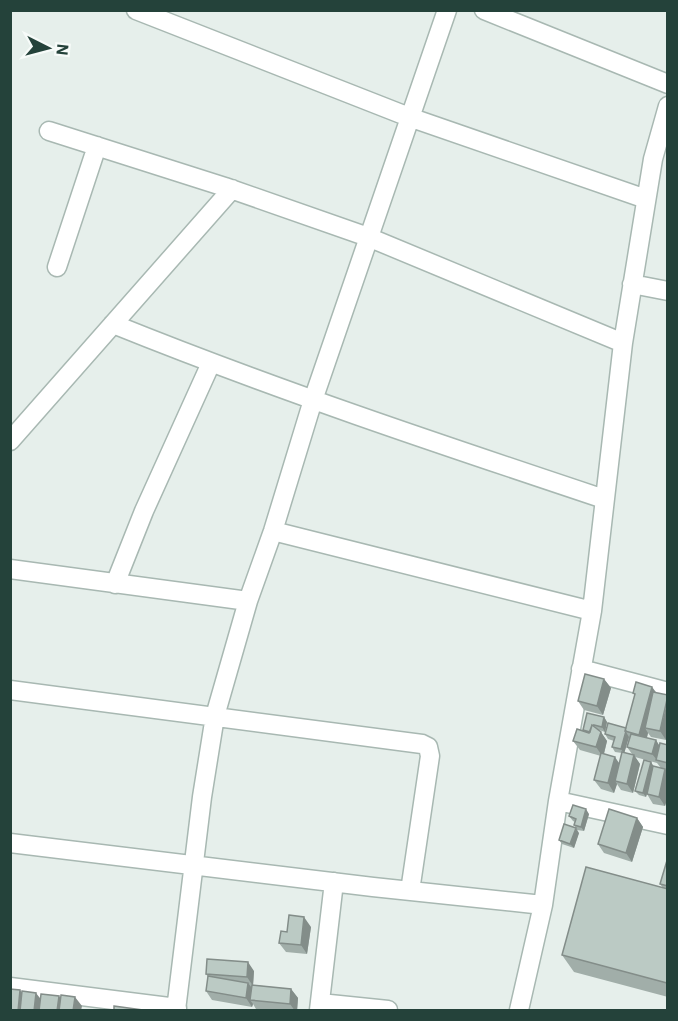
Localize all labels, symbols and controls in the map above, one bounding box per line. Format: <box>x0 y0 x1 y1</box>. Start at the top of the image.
north arrow <box>18 18 78 78</box>
text: N <box>52 43 73 56</box>

